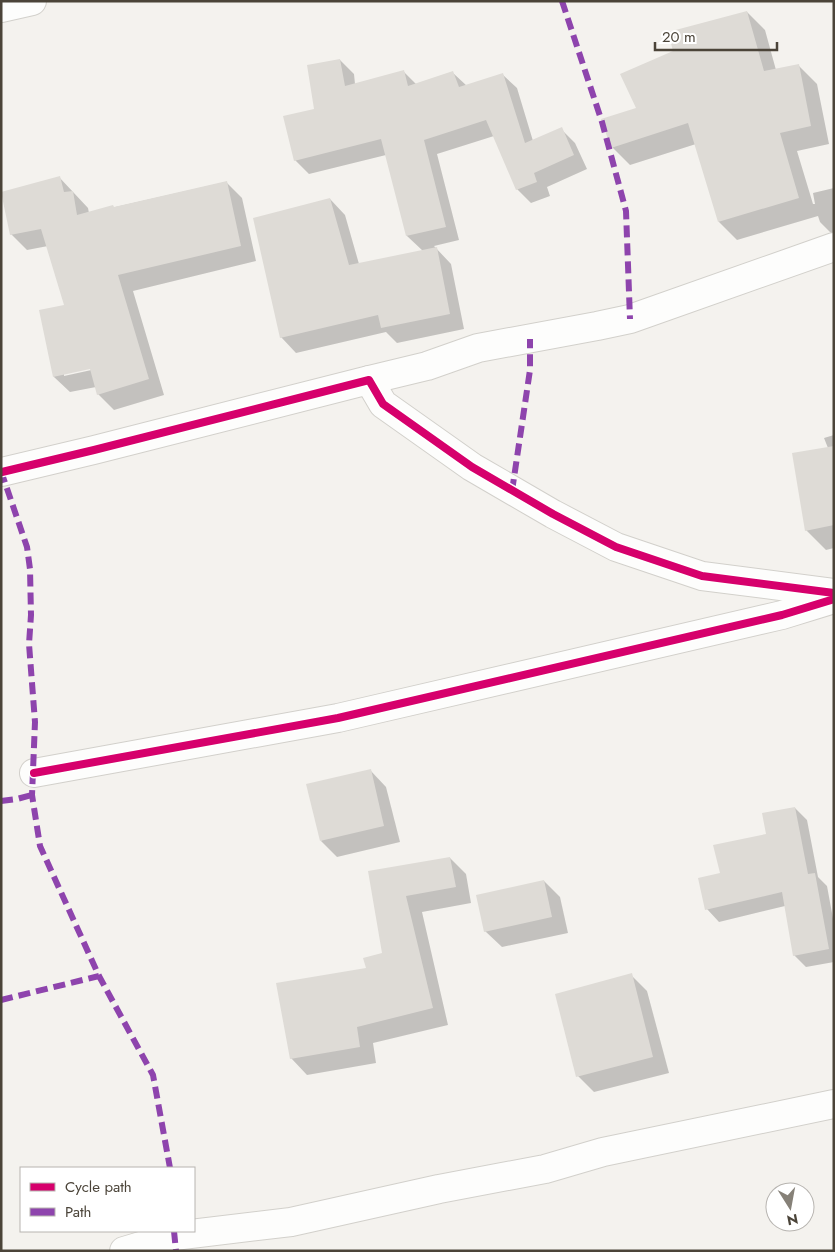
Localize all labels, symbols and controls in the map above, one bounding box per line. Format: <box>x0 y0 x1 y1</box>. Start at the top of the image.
scale bar <box>655 20 778 52</box>
text: 20 m <box>662 26 696 48</box>
legend <box>20 1167 195 1232</box>
text: Cycle path <box>65 1176 132 1198</box>
north arrow <box>765 1182 815 1232</box>
text: Path <box>65 1201 91 1223</box>
text: N <box>785 1209 800 1231</box>

